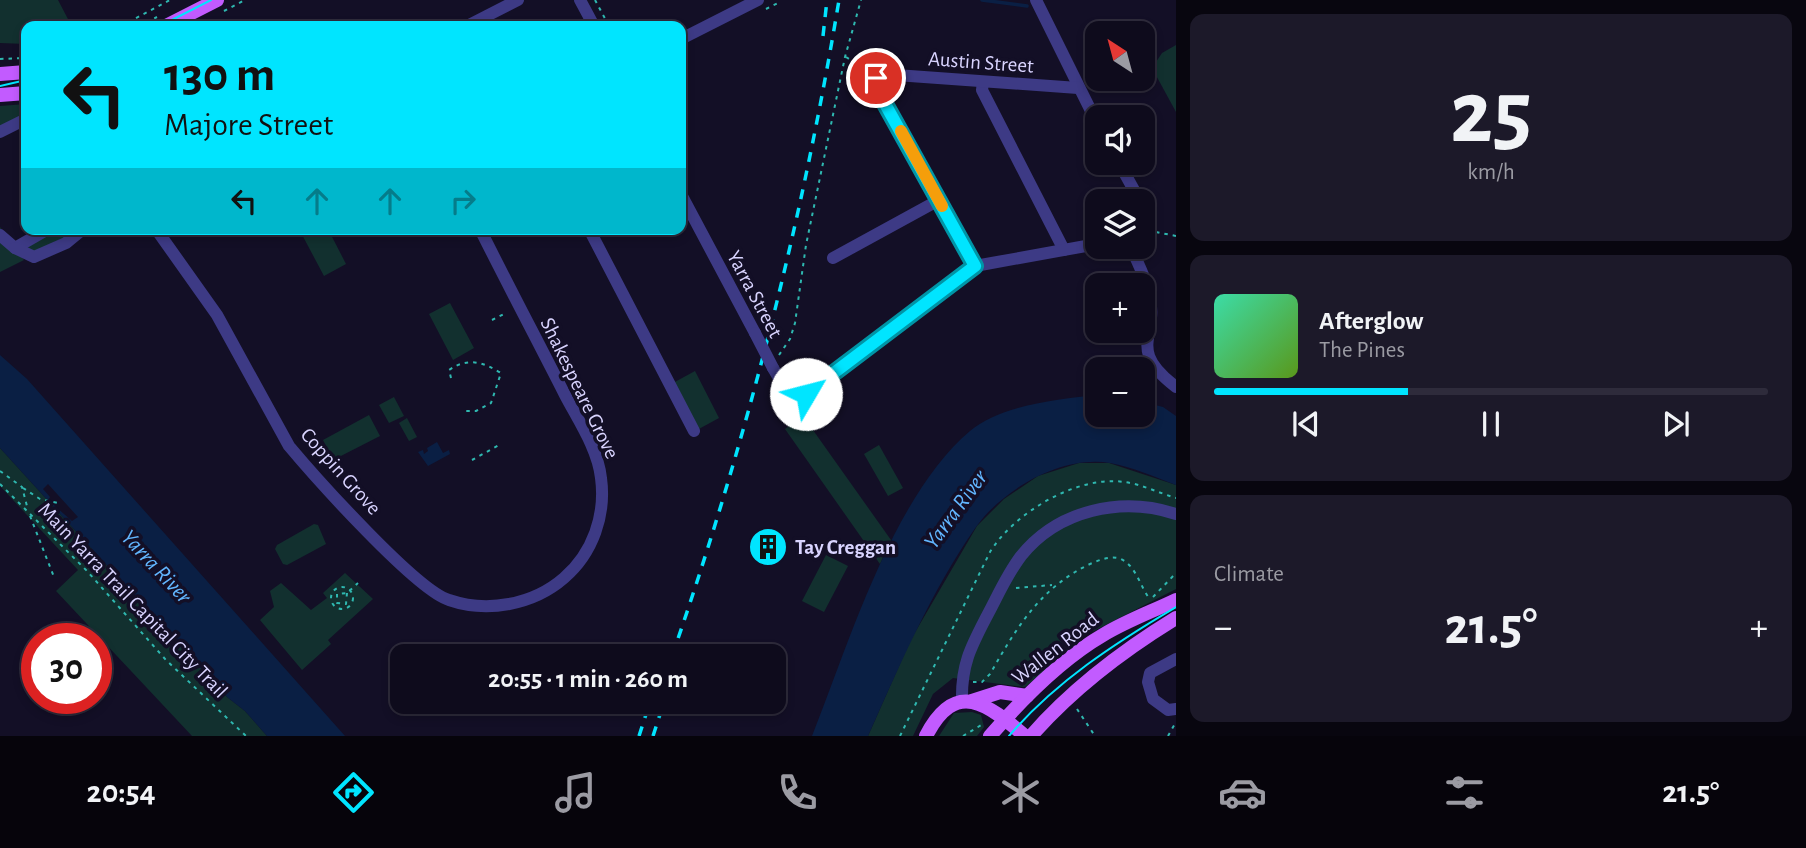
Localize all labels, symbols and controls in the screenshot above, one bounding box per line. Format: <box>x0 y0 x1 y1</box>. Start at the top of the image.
north arrow <box>1085 21 1155 91</box>
map controls <box>1085 21 1155 427</box>
pin <box>846 48 906 108</box>
street label: Austin Street <box>928 48 1035 77</box>
icon: left <box>49 49 140 140</box>
text: 130 m <box>164 51 275 100</box>
icon: arrive <box>857 59 895 97</box>
text: 25 <box>1450 68 1532 159</box>
button: sound <box>1085 105 1155 175</box>
text: Majore Street <box>164 109 333 141</box>
text: km/h <box>1467 161 1515 184</box>
icon: left <box>225 182 263 220</box>
icon: ahead <box>298 182 336 220</box>
icon: ahead <box>371 182 409 220</box>
icon: right <box>444 182 482 220</box>
button: layers <box>1085 189 1155 259</box>
street label: Yarra Street <box>723 247 786 341</box>
button: + <box>1085 273 1155 343</box>
text: Afterglow <box>1319 308 1423 334</box>
street label: Shakespeare Grove <box>536 314 623 462</box>
text: The Pines <box>1319 339 1405 362</box>
position arrow <box>769 357 843 431</box>
button: − <box>1085 357 1155 427</box>
icon: previous <box>1287 405 1325 443</box>
icon: pause <box>1472 405 1510 443</box>
icon: next <box>1657 405 1695 443</box>
street label: Coppin Grove <box>296 424 385 519</box>
water label: Yarra River <box>920 466 993 553</box>
street label: Main Yarra Trail Capital City Trail <box>34 499 231 702</box>
water label: Yarra River <box>116 526 196 609</box>
building icon: Tay Creggan <box>747 526 789 568</box>
place label: Tay Creggan <box>795 537 896 558</box>
text: Climate <box>1214 563 1284 586</box>
text: 21.5° <box>1445 601 1537 653</box>
street label: Wallen Road <box>1008 608 1103 689</box>
text: − <box>1214 609 1232 647</box>
text: + <box>1750 609 1768 647</box>
speed limit sign: 30 <box>21 623 112 714</box>
text: 20:55 · 1 min · 260 m <box>488 666 688 692</box>
icon: directions <box>329 768 378 817</box>
icon: music <box>551 768 600 817</box>
icon: phone <box>773 768 822 817</box>
icon: climate <box>996 768 1045 817</box>
icon: car <box>1218 768 1267 817</box>
icon: filters <box>1440 768 1489 817</box>
text: 20:54 <box>87 776 156 808</box>
text: 21.5° <box>1662 776 1719 808</box>

